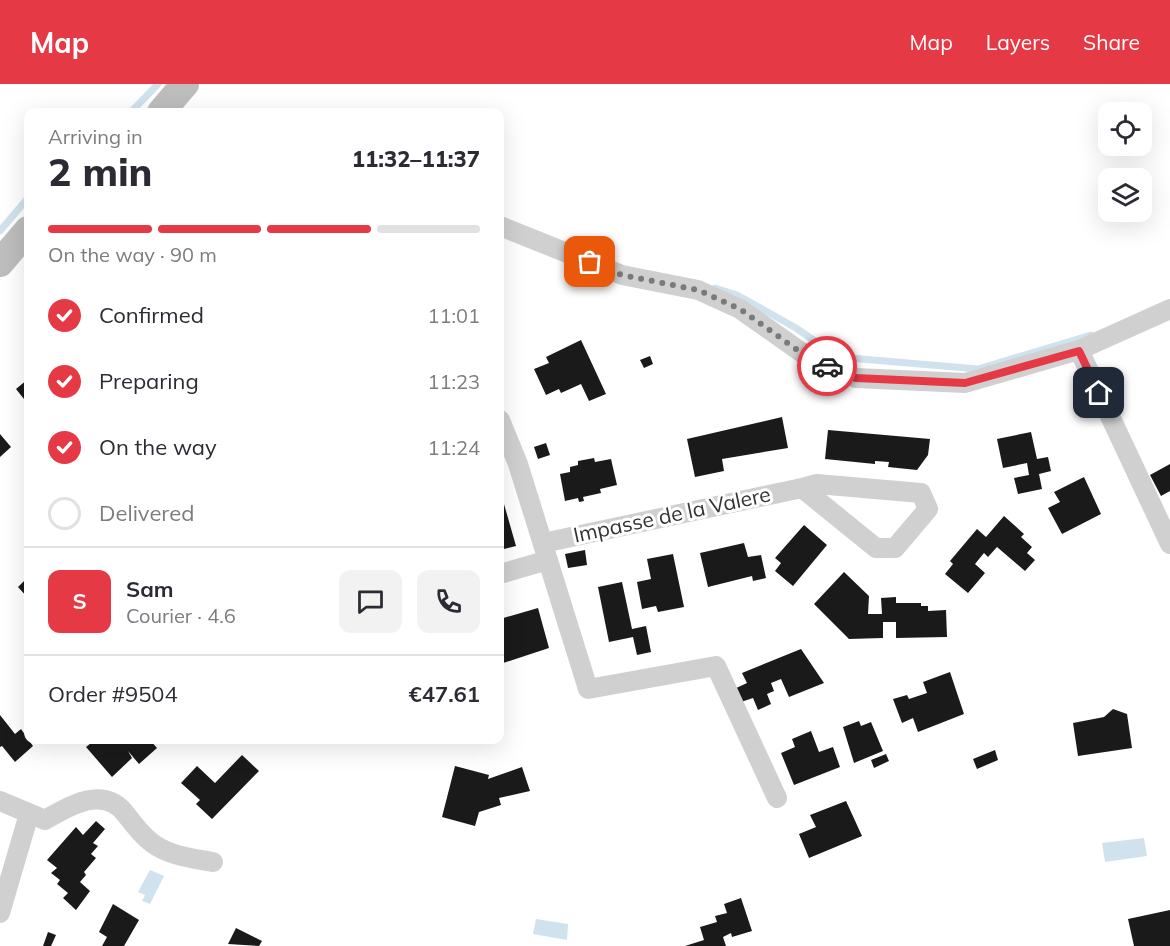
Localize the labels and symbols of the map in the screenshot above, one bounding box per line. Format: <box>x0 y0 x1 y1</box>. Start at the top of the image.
pin <box>564 236 615 287</box>
courier <box>797 336 857 396</box>
pin <box>1073 367 1124 418</box>
street label: Impasse de la Valere <box>571 480 773 548</box>

